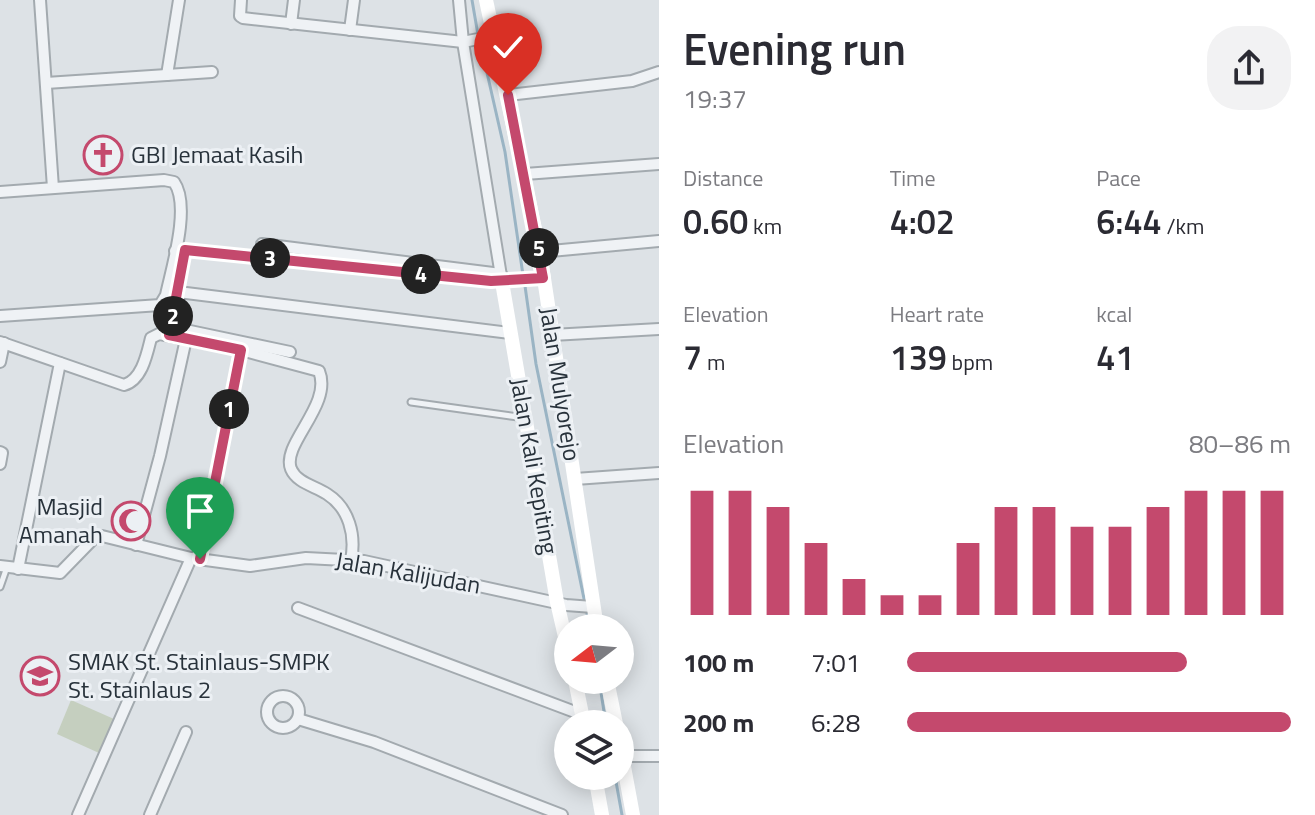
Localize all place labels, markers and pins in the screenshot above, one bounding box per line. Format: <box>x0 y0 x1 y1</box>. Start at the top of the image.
pin <box>474 13 542 95</box>
church icon: GBI Jemaat Kasih <box>82 134 124 176</box>
place label: GBI Jemaat Kasih <box>131 136 304 172</box>
pin: 5 <box>519 228 559 268</box>
pin: 3 <box>250 238 290 278</box>
pin: 4 <box>401 254 441 294</box>
pin: 2 <box>153 296 193 336</box>
pin: 1 <box>209 389 249 429</box>
pin <box>166 477 234 559</box>
place label: Masjid Amanah <box>19 488 103 552</box>
mosque icon: Masjid Amanah <box>110 500 152 542</box>
place label: SMAK St. Stainlaus-SMPK St. Stainlaus 2 <box>68 643 330 707</box>
school or university icon: SMAK St. Stainlaus-SMPK St. Stainlaus 2 <box>19 655 61 697</box>

